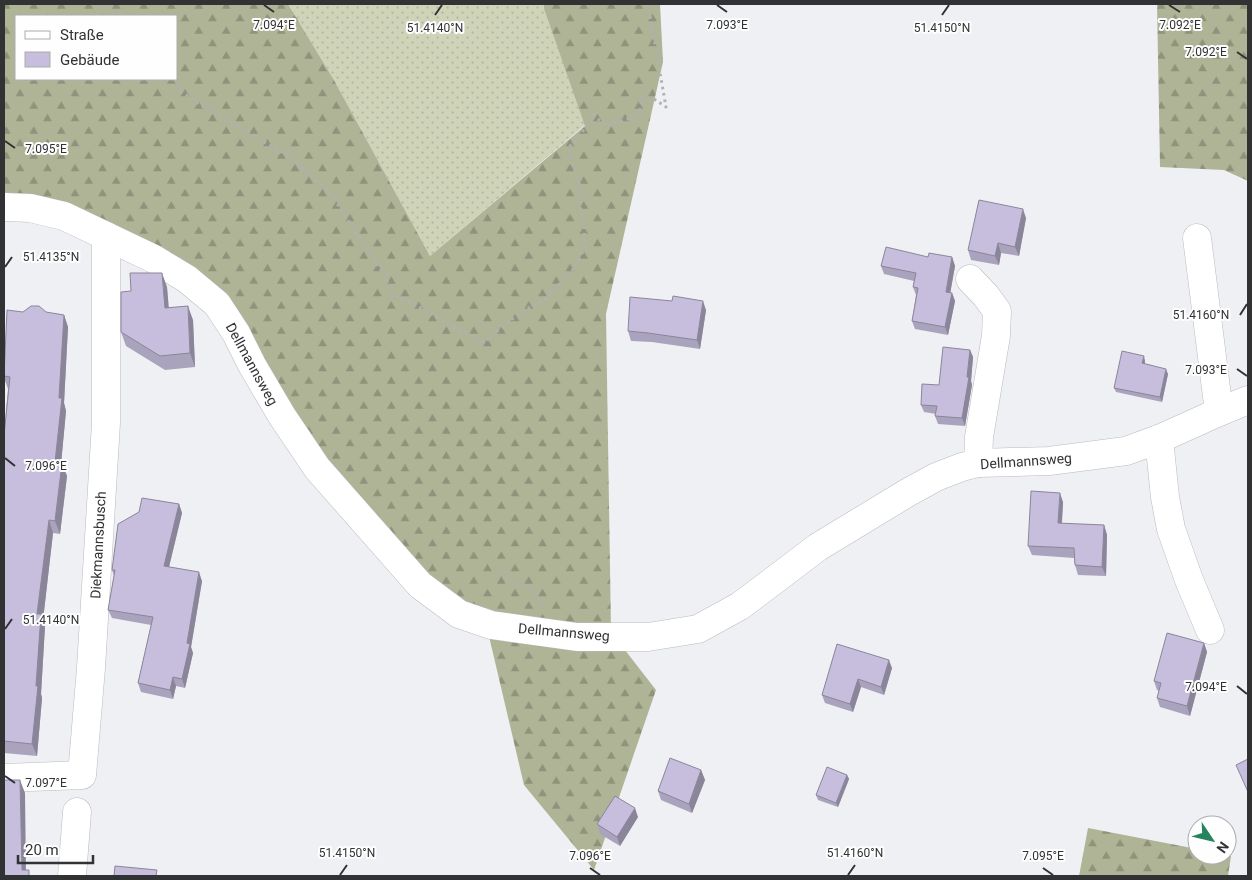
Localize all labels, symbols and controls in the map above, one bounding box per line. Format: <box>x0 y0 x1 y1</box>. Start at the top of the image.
legend <box>15 15 178 80</box>
text: 7.094°E <box>253 18 295 32</box>
text: 7.093°E <box>706 18 748 32</box>
text: 7.092°E <box>1159 18 1201 32</box>
text: 51.4140°N <box>407 21 463 35</box>
text: 51.4150°N <box>914 21 970 35</box>
text: Straße <box>60 26 104 44</box>
text: 7.092°E <box>1185 45 1227 59</box>
text: Gebäude <box>60 51 119 69</box>
text: 7.095°E <box>25 142 67 156</box>
text: 51.4135°N <box>23 250 79 264</box>
text: 51.4160°N <box>1173 308 1229 322</box>
street label: Dellmannsweg <box>223 320 281 408</box>
text: 7.093°E <box>1185 363 1227 377</box>
street label: Dellmannsweg <box>980 450 1072 472</box>
text: 7.096°E <box>25 459 67 473</box>
street label: Diekmannsbusch <box>87 491 109 599</box>
text: 51.4140°N <box>23 613 79 627</box>
street label: Dellmannsweg <box>518 620 610 644</box>
text: 7.094°E <box>1185 680 1227 694</box>
text: 7.097°E <box>25 776 67 790</box>
north arrow <box>1187 815 1237 865</box>
scale bar <box>18 832 92 864</box>
text: N <box>1213 839 1232 856</box>
text: 20 m <box>25 841 59 859</box>
text: 51.4150°N <box>319 846 375 860</box>
text: 51.4160°N <box>827 846 883 860</box>
text: 7.096°E <box>569 849 611 863</box>
text: 7.095°E <box>1022 849 1064 863</box>

